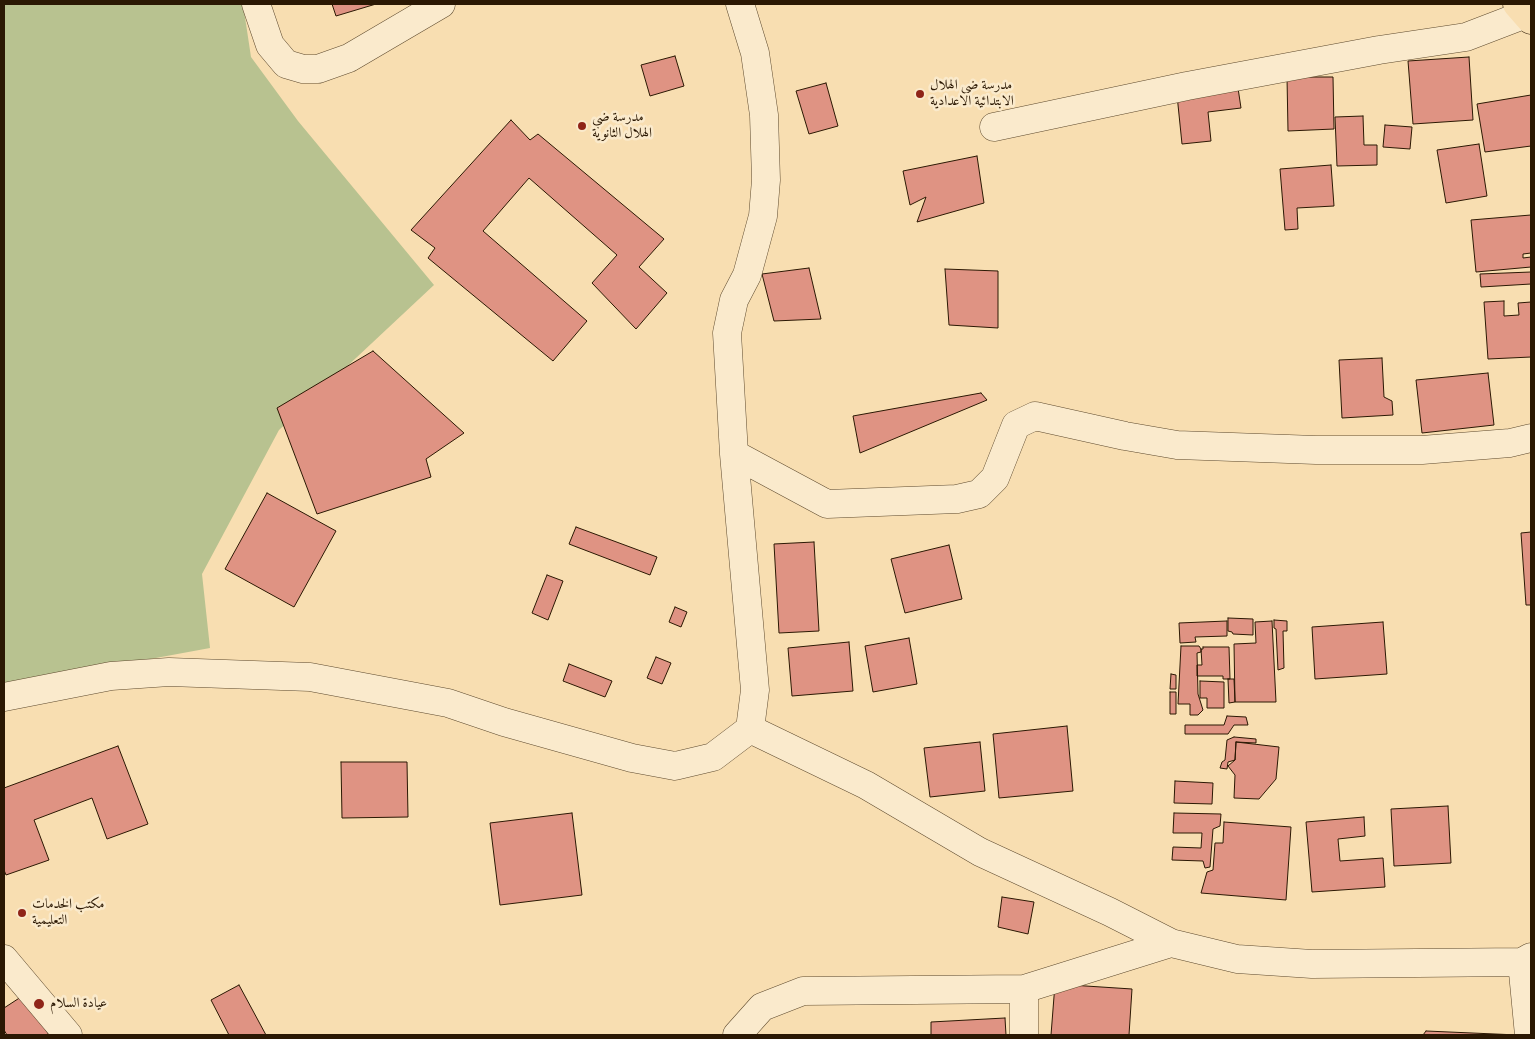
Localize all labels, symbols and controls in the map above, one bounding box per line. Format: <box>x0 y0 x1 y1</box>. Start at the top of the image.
place label: مدرسة ضي الهلال الابتدائية الاعدادية <box>930 78 1014 110</box>
marker: مدرسة ضي الهلال الابتدائية الاعدادية <box>914 88 926 100</box>
place label: مدرسة ضي الهلال الثانوية <box>592 110 652 142</box>
marker: مدرسة ضي الهلال الثانوية <box>576 120 588 132</box>
place label: مكتب الخدمات التعليمية <box>32 897 105 930</box>
marker: مكتب الخدمات التعليمية <box>16 907 28 919</box>
place label: عيادة السلام <box>50 996 107 1012</box>
marker: عيادة السلام <box>32 997 46 1011</box>

